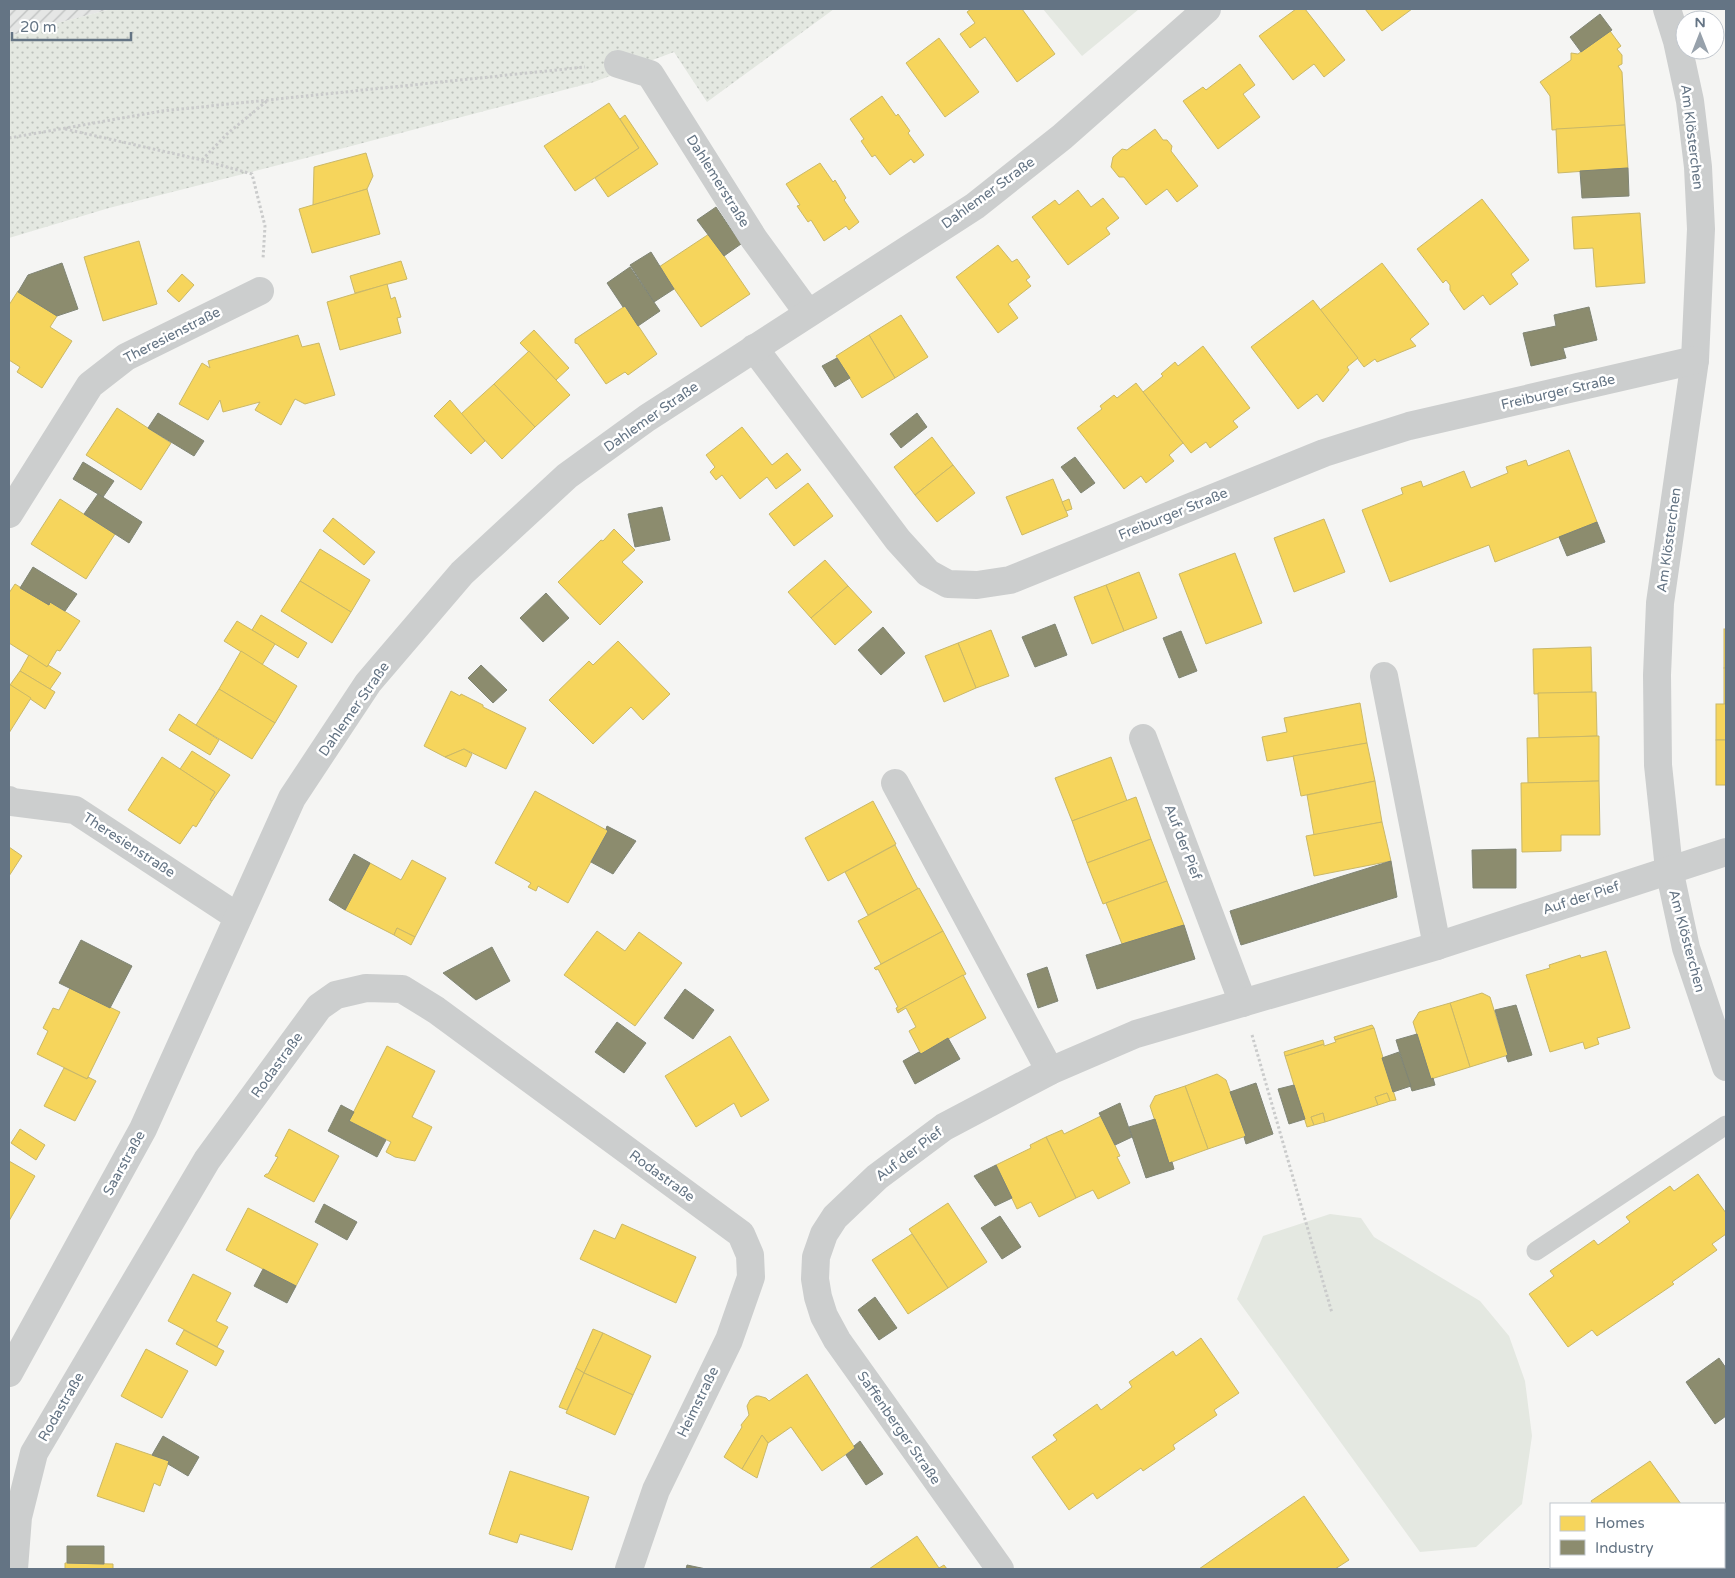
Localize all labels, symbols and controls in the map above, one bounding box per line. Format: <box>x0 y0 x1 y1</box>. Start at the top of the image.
scale bar <box>12 10 131 42</box>
north arrow <box>1675 10 1725 60</box>
text: N <box>1694 14 1706 31</box>
text: 20 m <box>20 18 57 36</box>
street label: Am Klösterchen <box>1677 84 1707 190</box>
street label: Dahlemerstraße <box>683 132 753 231</box>
street label: Dahlemer Straße <box>938 153 1038 233</box>
street label: Theresienstraße <box>121 303 223 367</box>
street label: Freiburger Straße <box>1499 371 1617 413</box>
street label: Dahlemer Straße <box>601 378 702 456</box>
street label: Freiburger Straße <box>1116 484 1230 544</box>
street label: Am Klösterchen <box>1653 486 1685 594</box>
street label: Dahlemer Straße <box>315 658 393 759</box>
street label: Auf der Pief <box>1161 802 1205 883</box>
street label: Theresienstraße <box>80 809 178 881</box>
street label: Auf der Pief <box>1541 877 1622 918</box>
street label: Am Klösterchen <box>1665 888 1709 994</box>
street label: Rodastraße <box>248 1029 307 1101</box>
street label: Auf der Pief <box>872 1123 946 1185</box>
street label: Saarstraße <box>99 1128 149 1198</box>
street label: Rodastraße <box>626 1147 698 1206</box>
street label: Heimstraße <box>674 1364 722 1440</box>
street label: Saffenberger Straße <box>854 1368 944 1488</box>
street label: Rodastraße <box>34 1369 88 1445</box>
legend <box>1550 1503 1725 1568</box>
text: Homes <box>1595 1514 1645 1532</box>
text: Industry <box>1595 1539 1654 1557</box>

